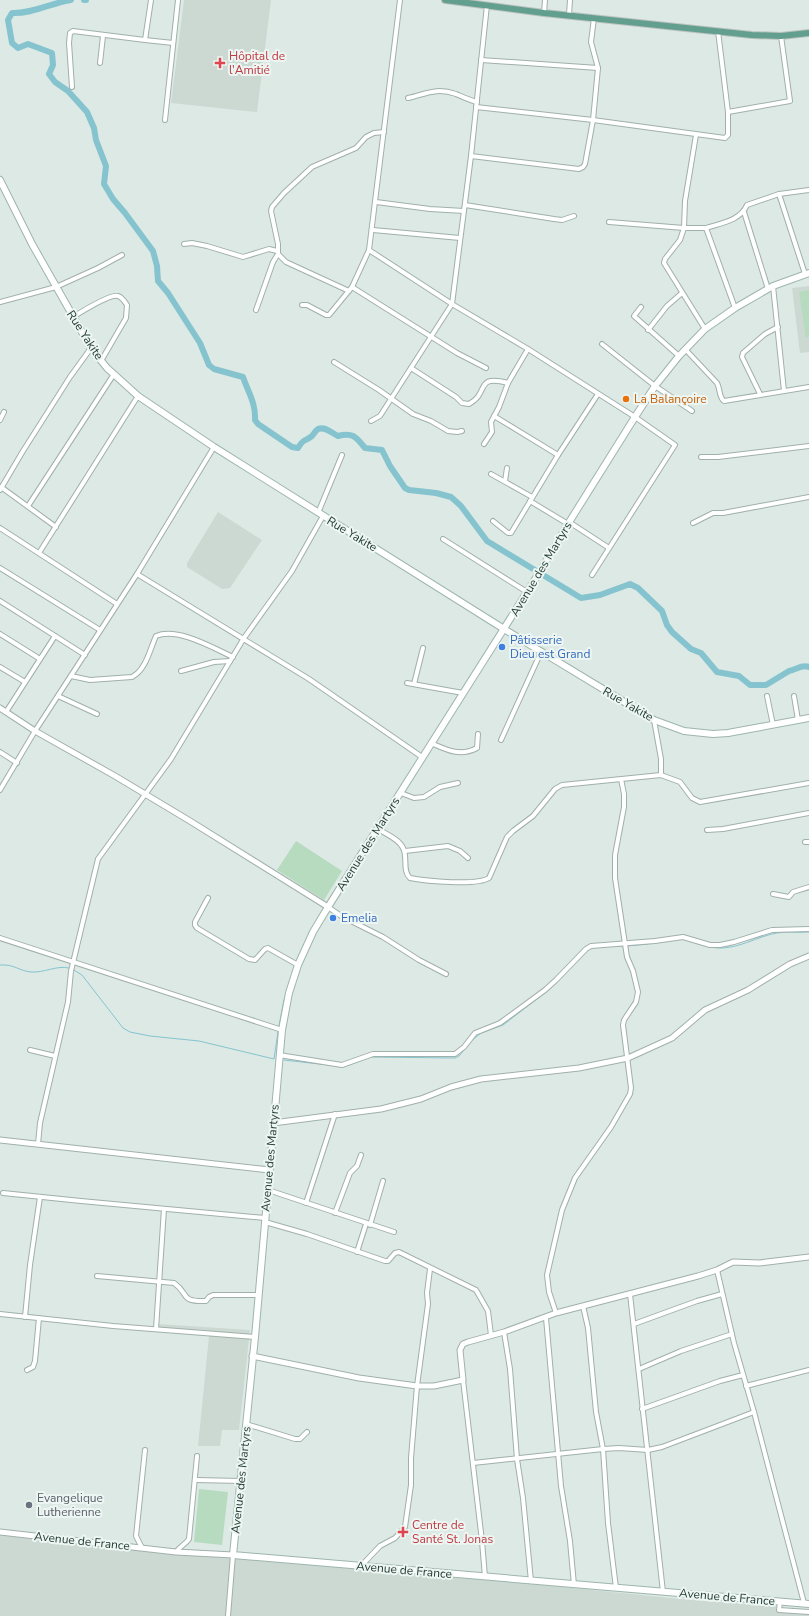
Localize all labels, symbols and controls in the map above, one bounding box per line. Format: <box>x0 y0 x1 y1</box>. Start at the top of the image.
place label: Hôpital de l'Amitié <box>229 48 285 78</box>
marker: Hôpital de l'Amitié <box>214 57 226 69</box>
street label: Rue Yakite <box>63 307 107 363</box>
place label: La Balançoire <box>634 391 707 407</box>
marker: La Balançoire <box>621 394 631 404</box>
street label: Rue Yakite <box>324 513 380 555</box>
street label: Avenue des Martyrs <box>506 518 576 619</box>
place label: Pâtisserie Dieu est Grand <box>510 632 590 662</box>
marker: Pâtisserie Dieu est Grand <box>497 642 507 652</box>
street label: Rue Yakite <box>600 683 656 725</box>
street label: Avenue des Martyrs <box>333 794 403 894</box>
place label: Emelia <box>341 910 377 926</box>
marker: Emelia <box>328 913 338 923</box>
street label: Avenue des Martyrs <box>257 1103 283 1212</box>
street label: Avenue des Martyrs <box>227 1425 255 1534</box>
place label: Evangelique Lutherienne <box>37 1490 103 1520</box>
marker: Evangelique Lutherienne <box>24 1500 34 1510</box>
place label: Centre de Santé St. Jonas <box>412 1517 493 1547</box>
marker: Centre de Santé St. Jonas <box>397 1526 409 1538</box>
street label: Avenue de France <box>33 1528 131 1554</box>
street label: Avenue de France <box>355 1558 453 1582</box>
street label: Avenue de France <box>678 1585 776 1609</box>

